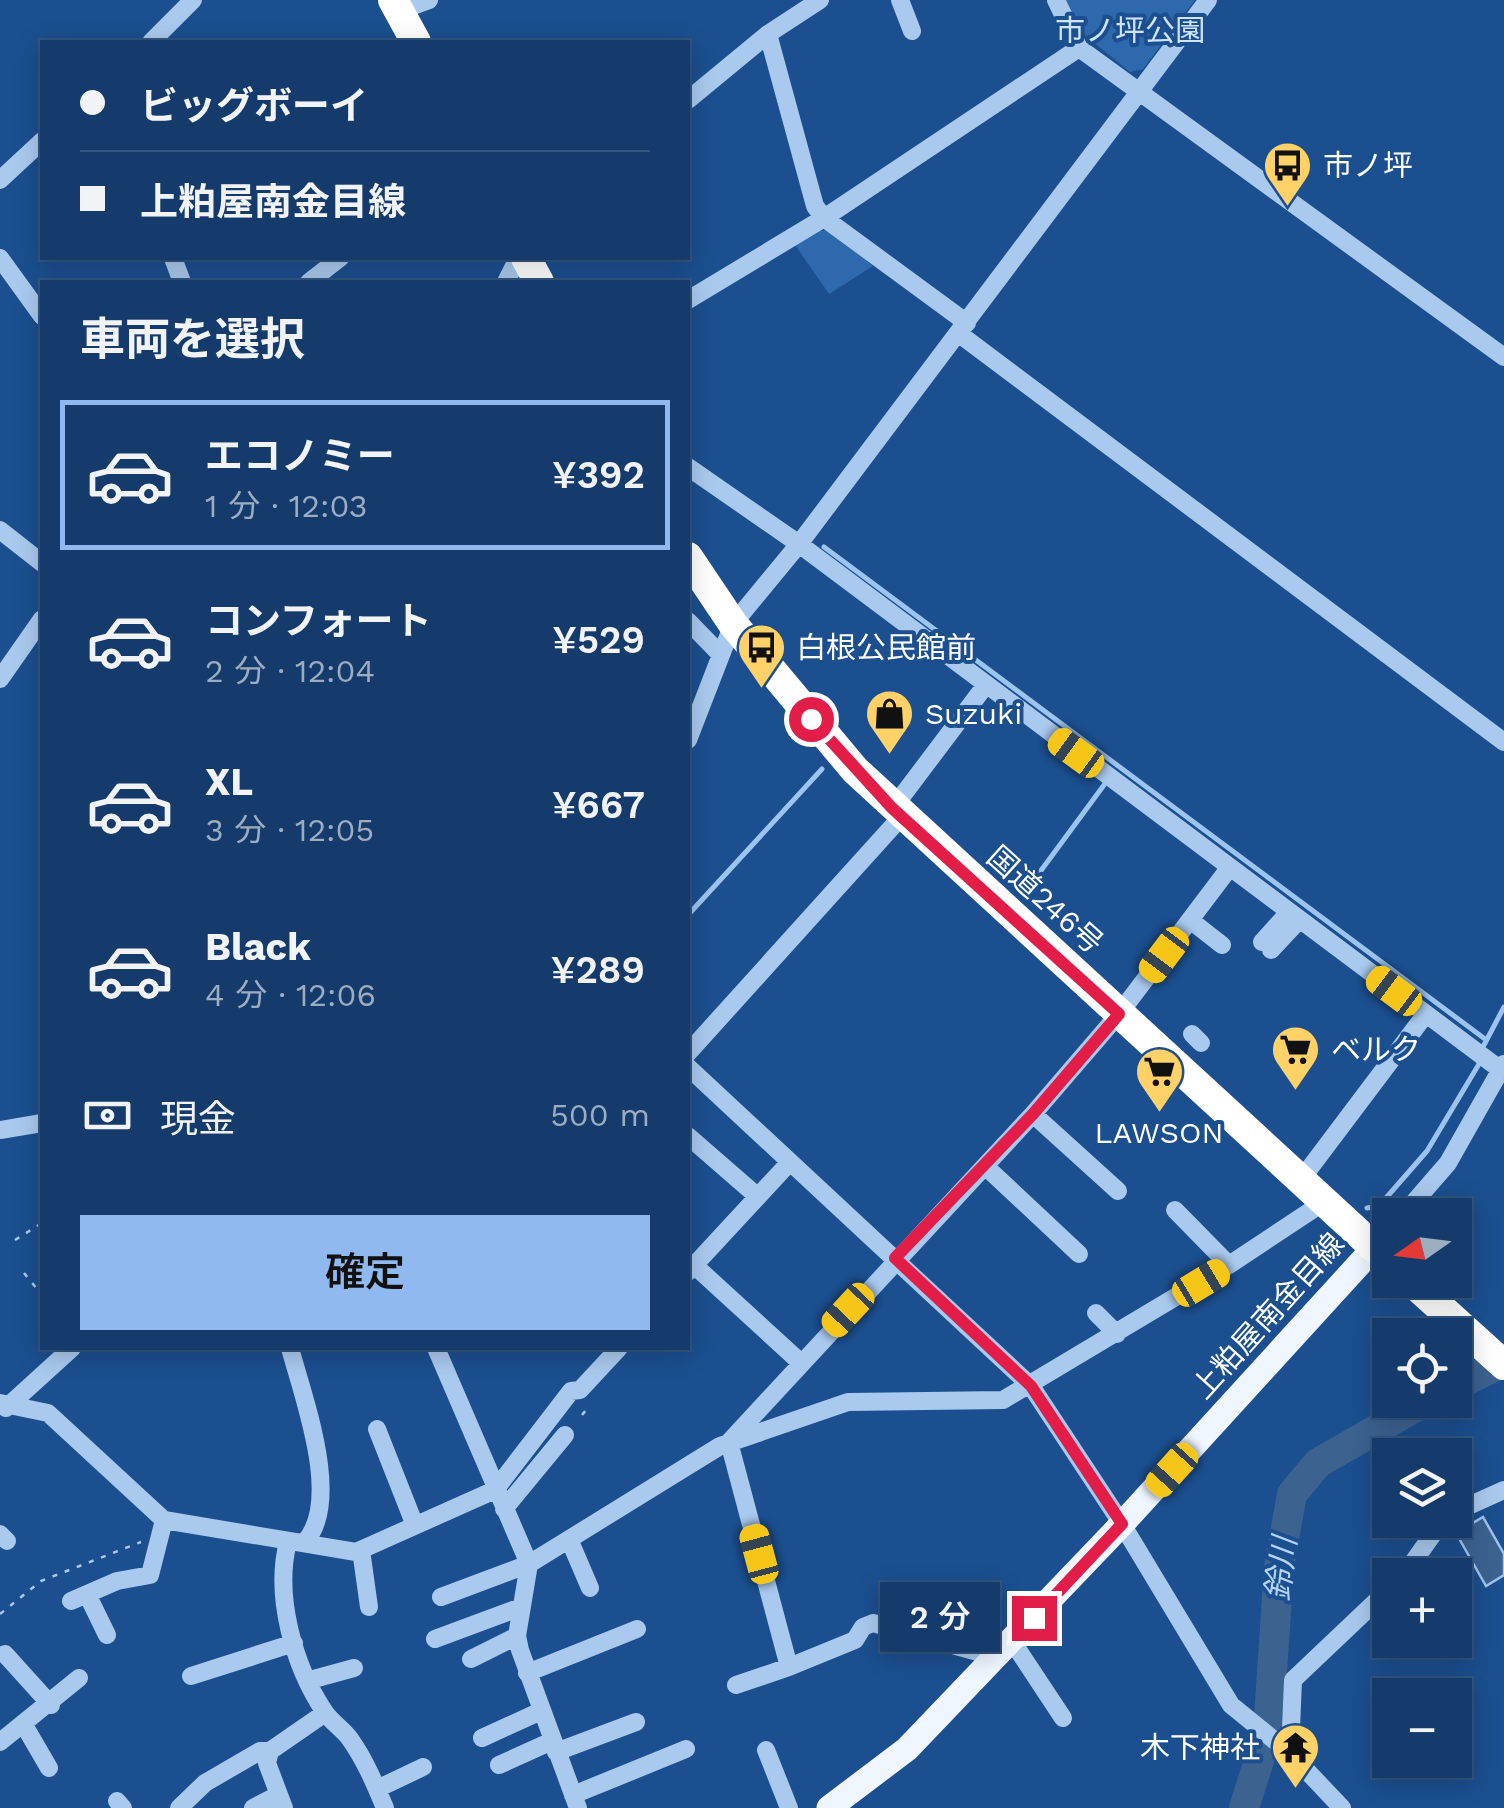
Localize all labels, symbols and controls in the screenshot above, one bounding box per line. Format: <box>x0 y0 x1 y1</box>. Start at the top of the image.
park label: 市ノ坪公園 <box>1055 13 1205 48</box>
text: ビッグボーイ <box>140 84 368 128</box>
bus stop icon: 市ノ坪 <box>1262 140 1314 208</box>
place label: 市ノ坪 <box>1323 148 1413 183</box>
text: 上粕屋南金目線 <box>140 180 406 224</box>
text: 車両を選択 <box>80 313 305 366</box>
icon: car <box>85 430 175 520</box>
text: エコノミー <box>205 434 395 478</box>
text: ¥392 <box>552 453 645 497</box>
text: 1 分 · 12:03 <box>205 487 367 525</box>
icon: car <box>85 595 175 685</box>
text: コンフォート <box>205 599 432 643</box>
text: ¥529 <box>552 618 645 662</box>
bus stop icon: 白根公民館前 <box>735 622 787 690</box>
place label: 白根公民館前 <box>796 630 976 665</box>
text: 2 分 · 12:04 <box>205 652 375 690</box>
shop icon: Suzuki <box>864 688 916 756</box>
place label: Suzuki <box>925 696 1022 731</box>
route start <box>789 697 834 742</box>
car <box>1043 723 1109 783</box>
icon: car <box>85 760 175 850</box>
text: XL <box>205 760 253 804</box>
text: ¥667 <box>552 783 645 827</box>
text: 3 分 · 12:05 <box>205 811 374 849</box>
street label: 国道246号 <box>980 839 1110 961</box>
car <box>1134 922 1194 988</box>
icon: car <box>85 925 175 1015</box>
text: Black <box>205 925 311 969</box>
text: ¥289 <box>551 948 645 992</box>
car <box>1361 961 1427 1021</box>
text: 4 分 · 12:06 <box>205 976 376 1014</box>
supermarket icon: ベルク <box>1270 1024 1322 1092</box>
place label: ベルク <box>1331 1032 1421 1067</box>
supermarket icon: LAWSON <box>1133 1046 1185 1114</box>
icon: cash <box>80 1088 135 1143</box>
text: 500 m <box>550 1096 650 1134</box>
text: 現金 <box>160 1097 236 1141</box>
place label: LAWSON <box>1095 1115 1223 1150</box>
north arrow <box>1372 1198 1472 1298</box>
map controls <box>1372 1198 1472 1778</box>
button: 確定 <box>80 1215 650 1330</box>
street label: 上粕屋南金目線 <box>1184 1226 1351 1405</box>
car <box>1168 1255 1234 1311</box>
car <box>817 1278 879 1342</box>
button: locate <box>1372 1318 1472 1418</box>
car <box>1141 1438 1203 1502</box>
button: layers <box>1372 1438 1472 1538</box>
car <box>737 1521 781 1587</box>
water label: 鈴川 <box>1258 1532 1304 1603</box>
button: + <box>1372 1558 1472 1658</box>
callout: 2 分 <box>879 1583 999 1653</box>
route end <box>1012 1596 1057 1641</box>
text: 2 分 <box>910 1598 970 1636</box>
button: − <box>1372 1678 1472 1778</box>
temple icon: 木下神社 <box>1269 1722 1321 1790</box>
place label: 木下神社 <box>1140 1730 1260 1765</box>

